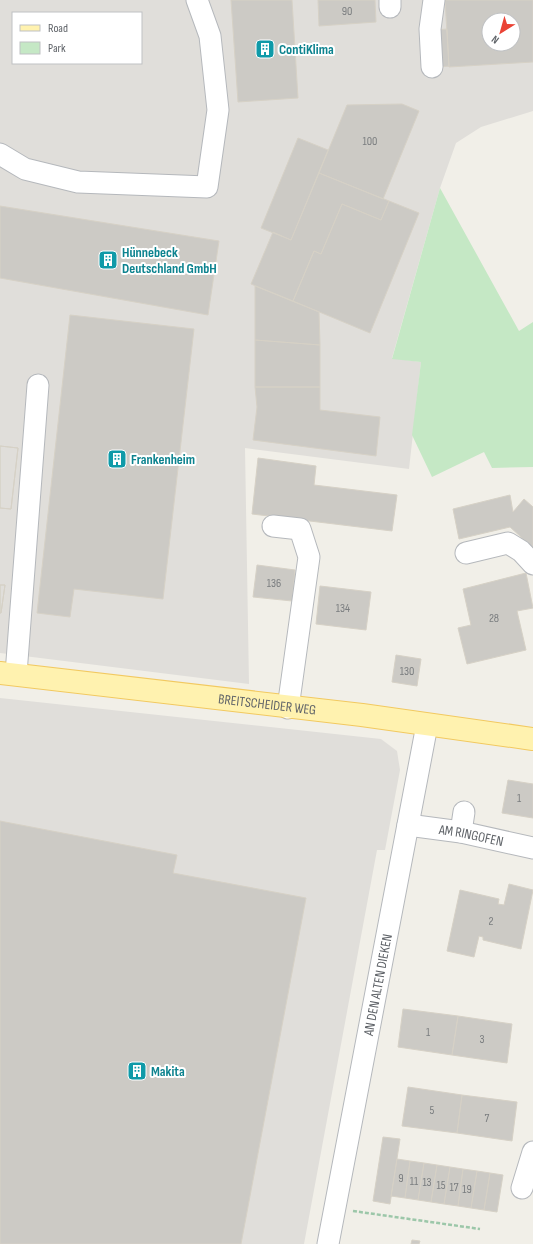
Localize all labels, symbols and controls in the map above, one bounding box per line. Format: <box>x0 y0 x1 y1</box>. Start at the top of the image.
house number: 90 <box>342 4 352 19</box>
legend <box>12 12 142 64</box>
north arrow <box>481 12 521 52</box>
text: Road <box>48 21 68 36</box>
text: N <box>489 33 502 47</box>
building icon: ContiKlima <box>254 38 276 60</box>
text: Park <box>48 41 66 56</box>
place label: ContiKlima <box>279 41 334 58</box>
house number: 100 <box>363 134 377 149</box>
place label: Hünnebeck Deutschland GmbH <box>122 244 217 277</box>
building icon: Hünnebeck Deutschland GmbH <box>97 249 119 271</box>
building icon: Frankenheim <box>106 448 128 470</box>
place label: Frankenheim <box>131 451 195 468</box>
house number: 136 <box>267 576 281 591</box>
house number: 134 <box>336 601 350 616</box>
house number: 28 <box>489 611 499 626</box>
house number: 130 <box>400 664 414 679</box>
street label: BREITSCHEIDER WEG <box>217 690 317 719</box>
house number: 1 <box>517 791 522 806</box>
street label: AM RINGOFEN <box>437 821 505 850</box>
house number: 2 <box>489 914 494 929</box>
street label: AN DEN ALTEN DIEKEN <box>360 932 396 1038</box>
house number: 1 <box>426 1025 431 1040</box>
house number: 3 <box>479 1032 485 1047</box>
building icon: Makita <box>126 1060 148 1082</box>
place label: Makita <box>151 1063 185 1080</box>
house number: 5 <box>430 1103 435 1118</box>
house number: 7 <box>485 1111 490 1126</box>
house number: 9 <box>398 1171 404 1186</box>
house number: 11 <box>410 1174 419 1189</box>
house number: 13 <box>422 1175 432 1190</box>
house number: 15 <box>436 1178 446 1193</box>
house number: 17 <box>450 1180 459 1195</box>
house number: 19 <box>462 1182 472 1197</box>

